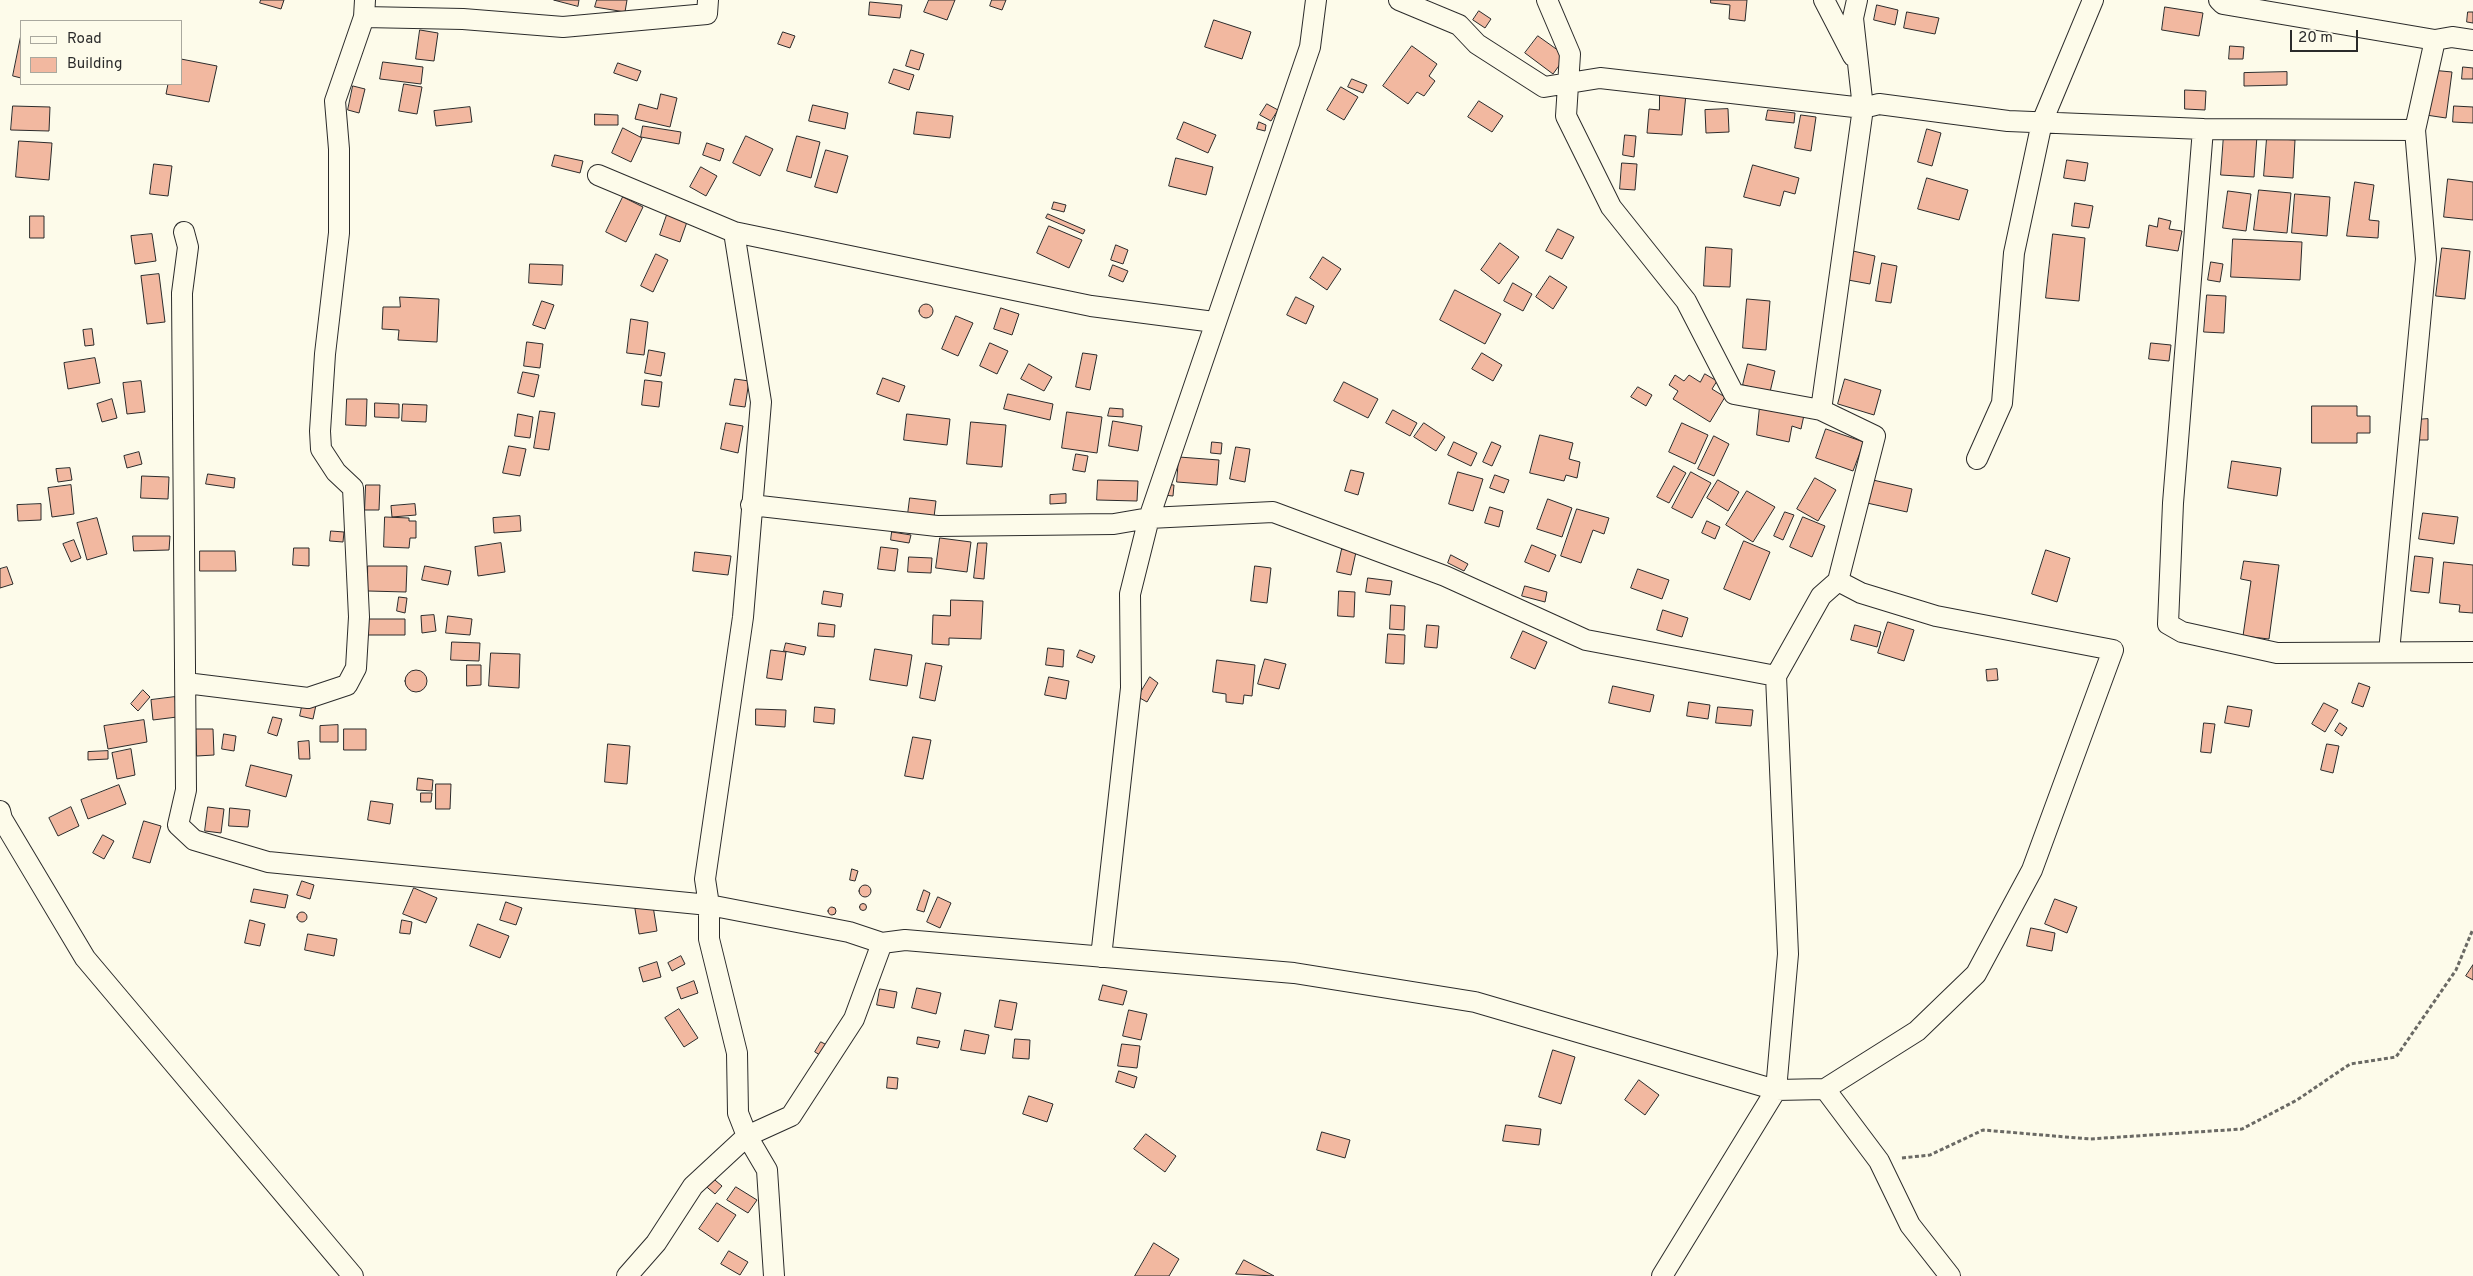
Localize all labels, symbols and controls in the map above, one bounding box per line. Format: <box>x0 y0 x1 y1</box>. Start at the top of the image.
legend <box>20 20 182 85</box>
scale bar <box>2293 20 2360 52</box>
text: 20 m <box>2298 29 2333 48</box>
text: Road <box>67 30 102 49</box>
text: Building <box>67 55 122 74</box>

